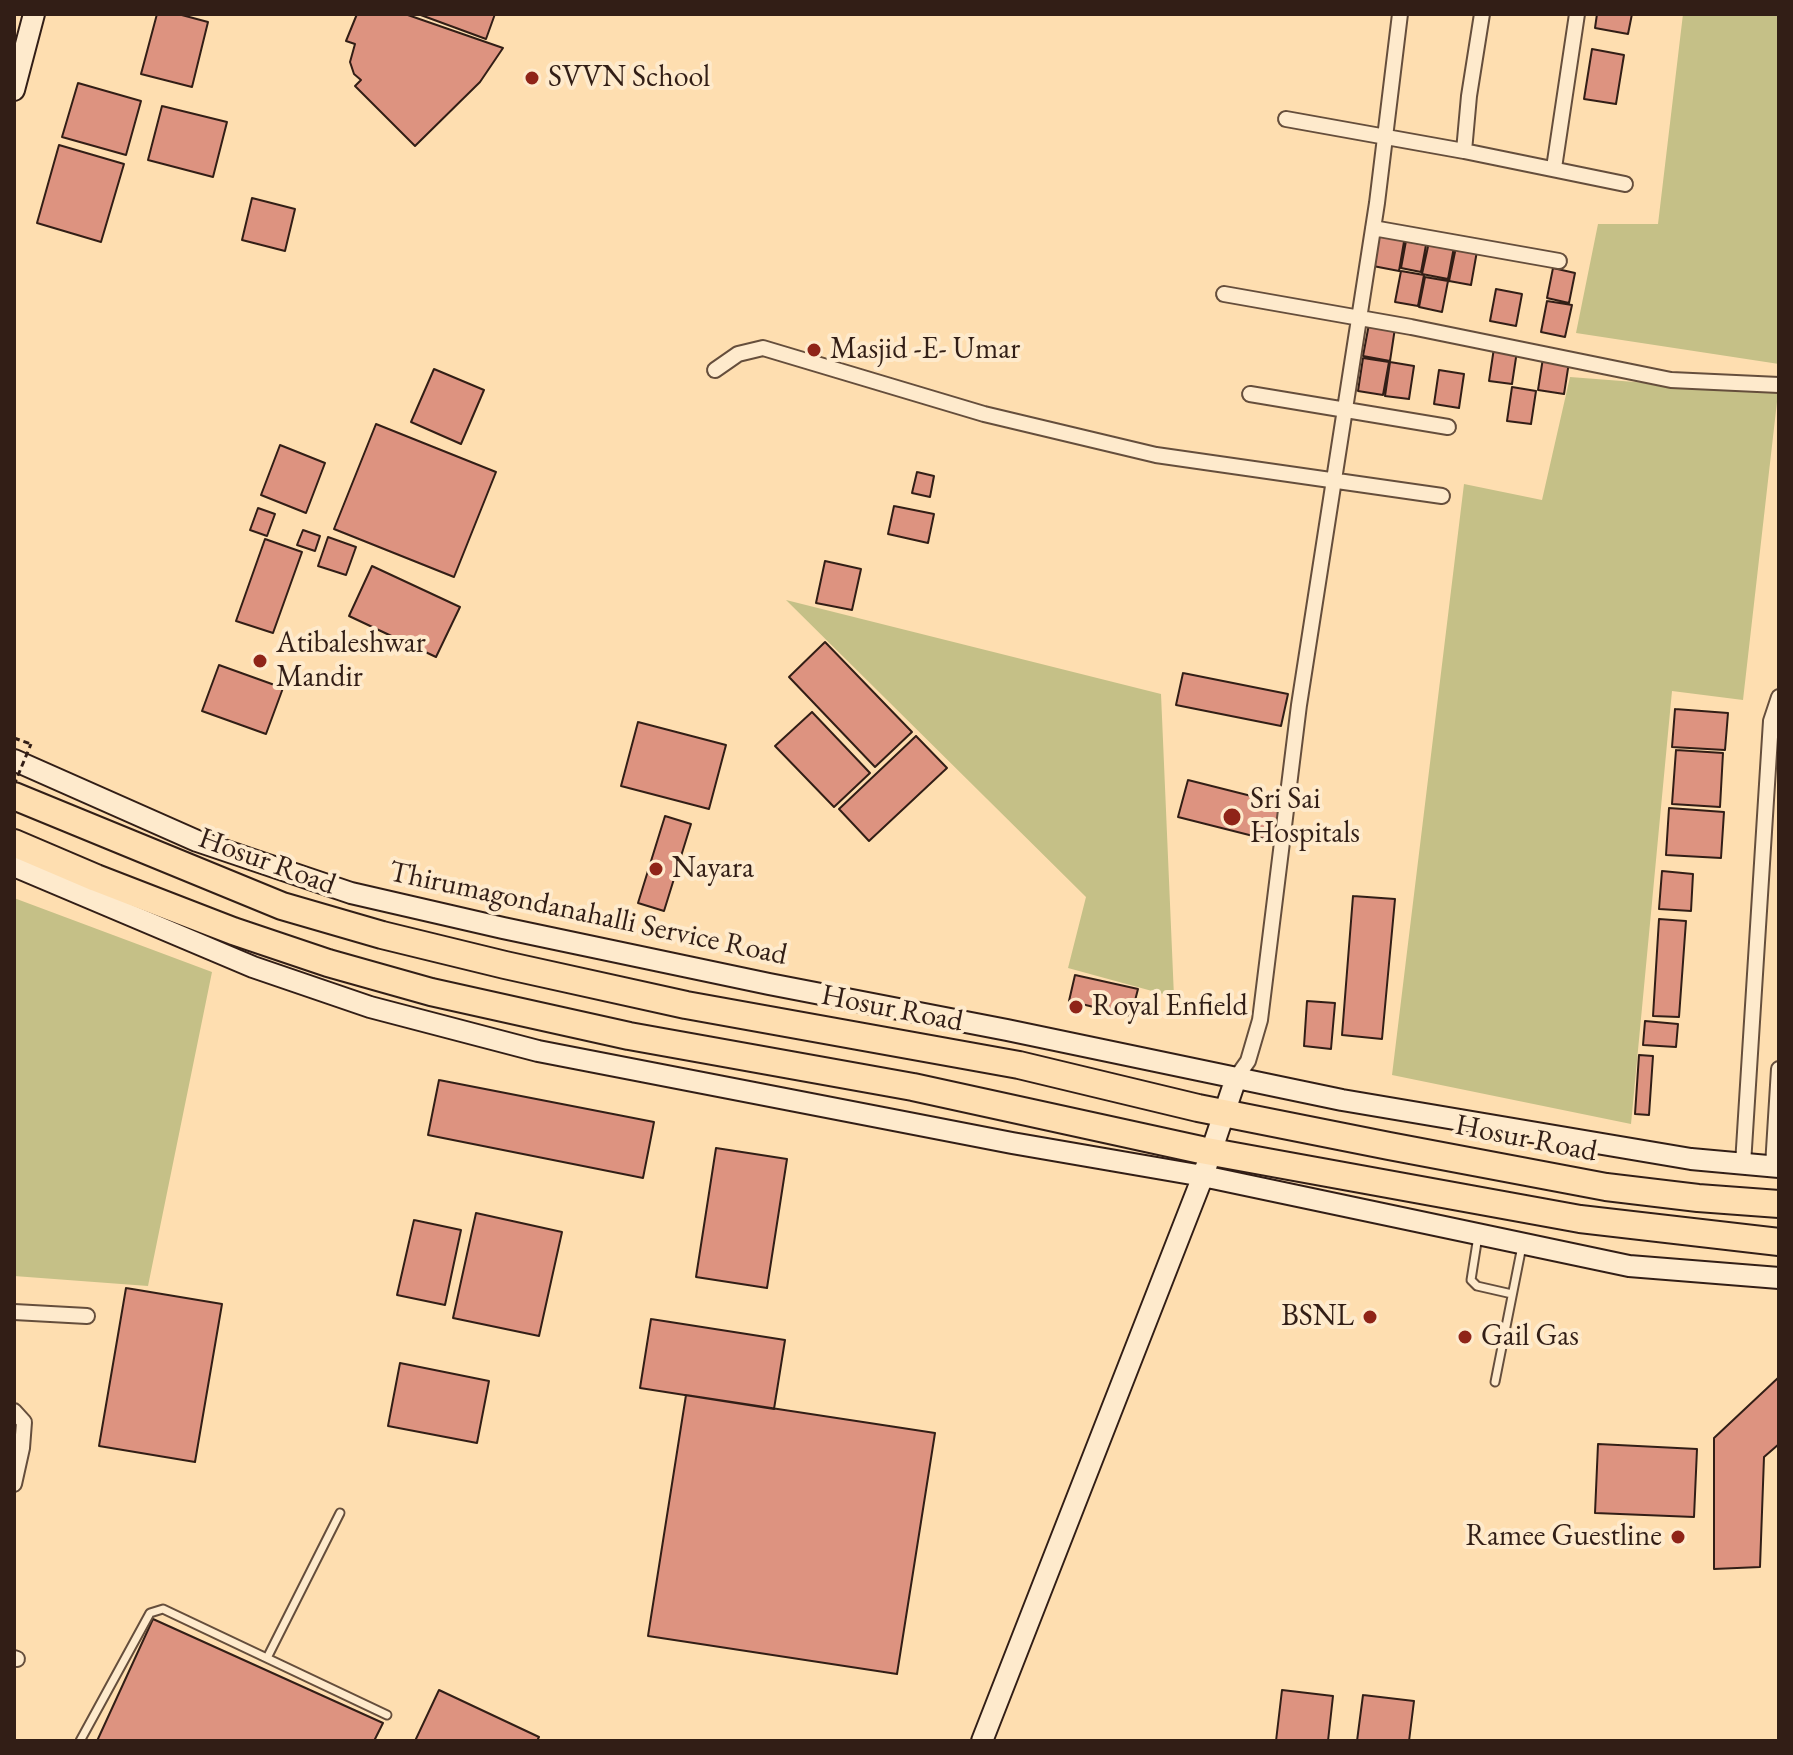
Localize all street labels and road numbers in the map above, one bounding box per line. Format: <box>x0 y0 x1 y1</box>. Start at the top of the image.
street label: Hosur Road <box>193 821 341 903</box>
street label: Thirumagondanahalli Service Road <box>386 854 790 974</box>
street label: Hosur Road <box>818 978 966 1040</box>
street label: Hosur Road <box>1452 1108 1600 1170</box>

